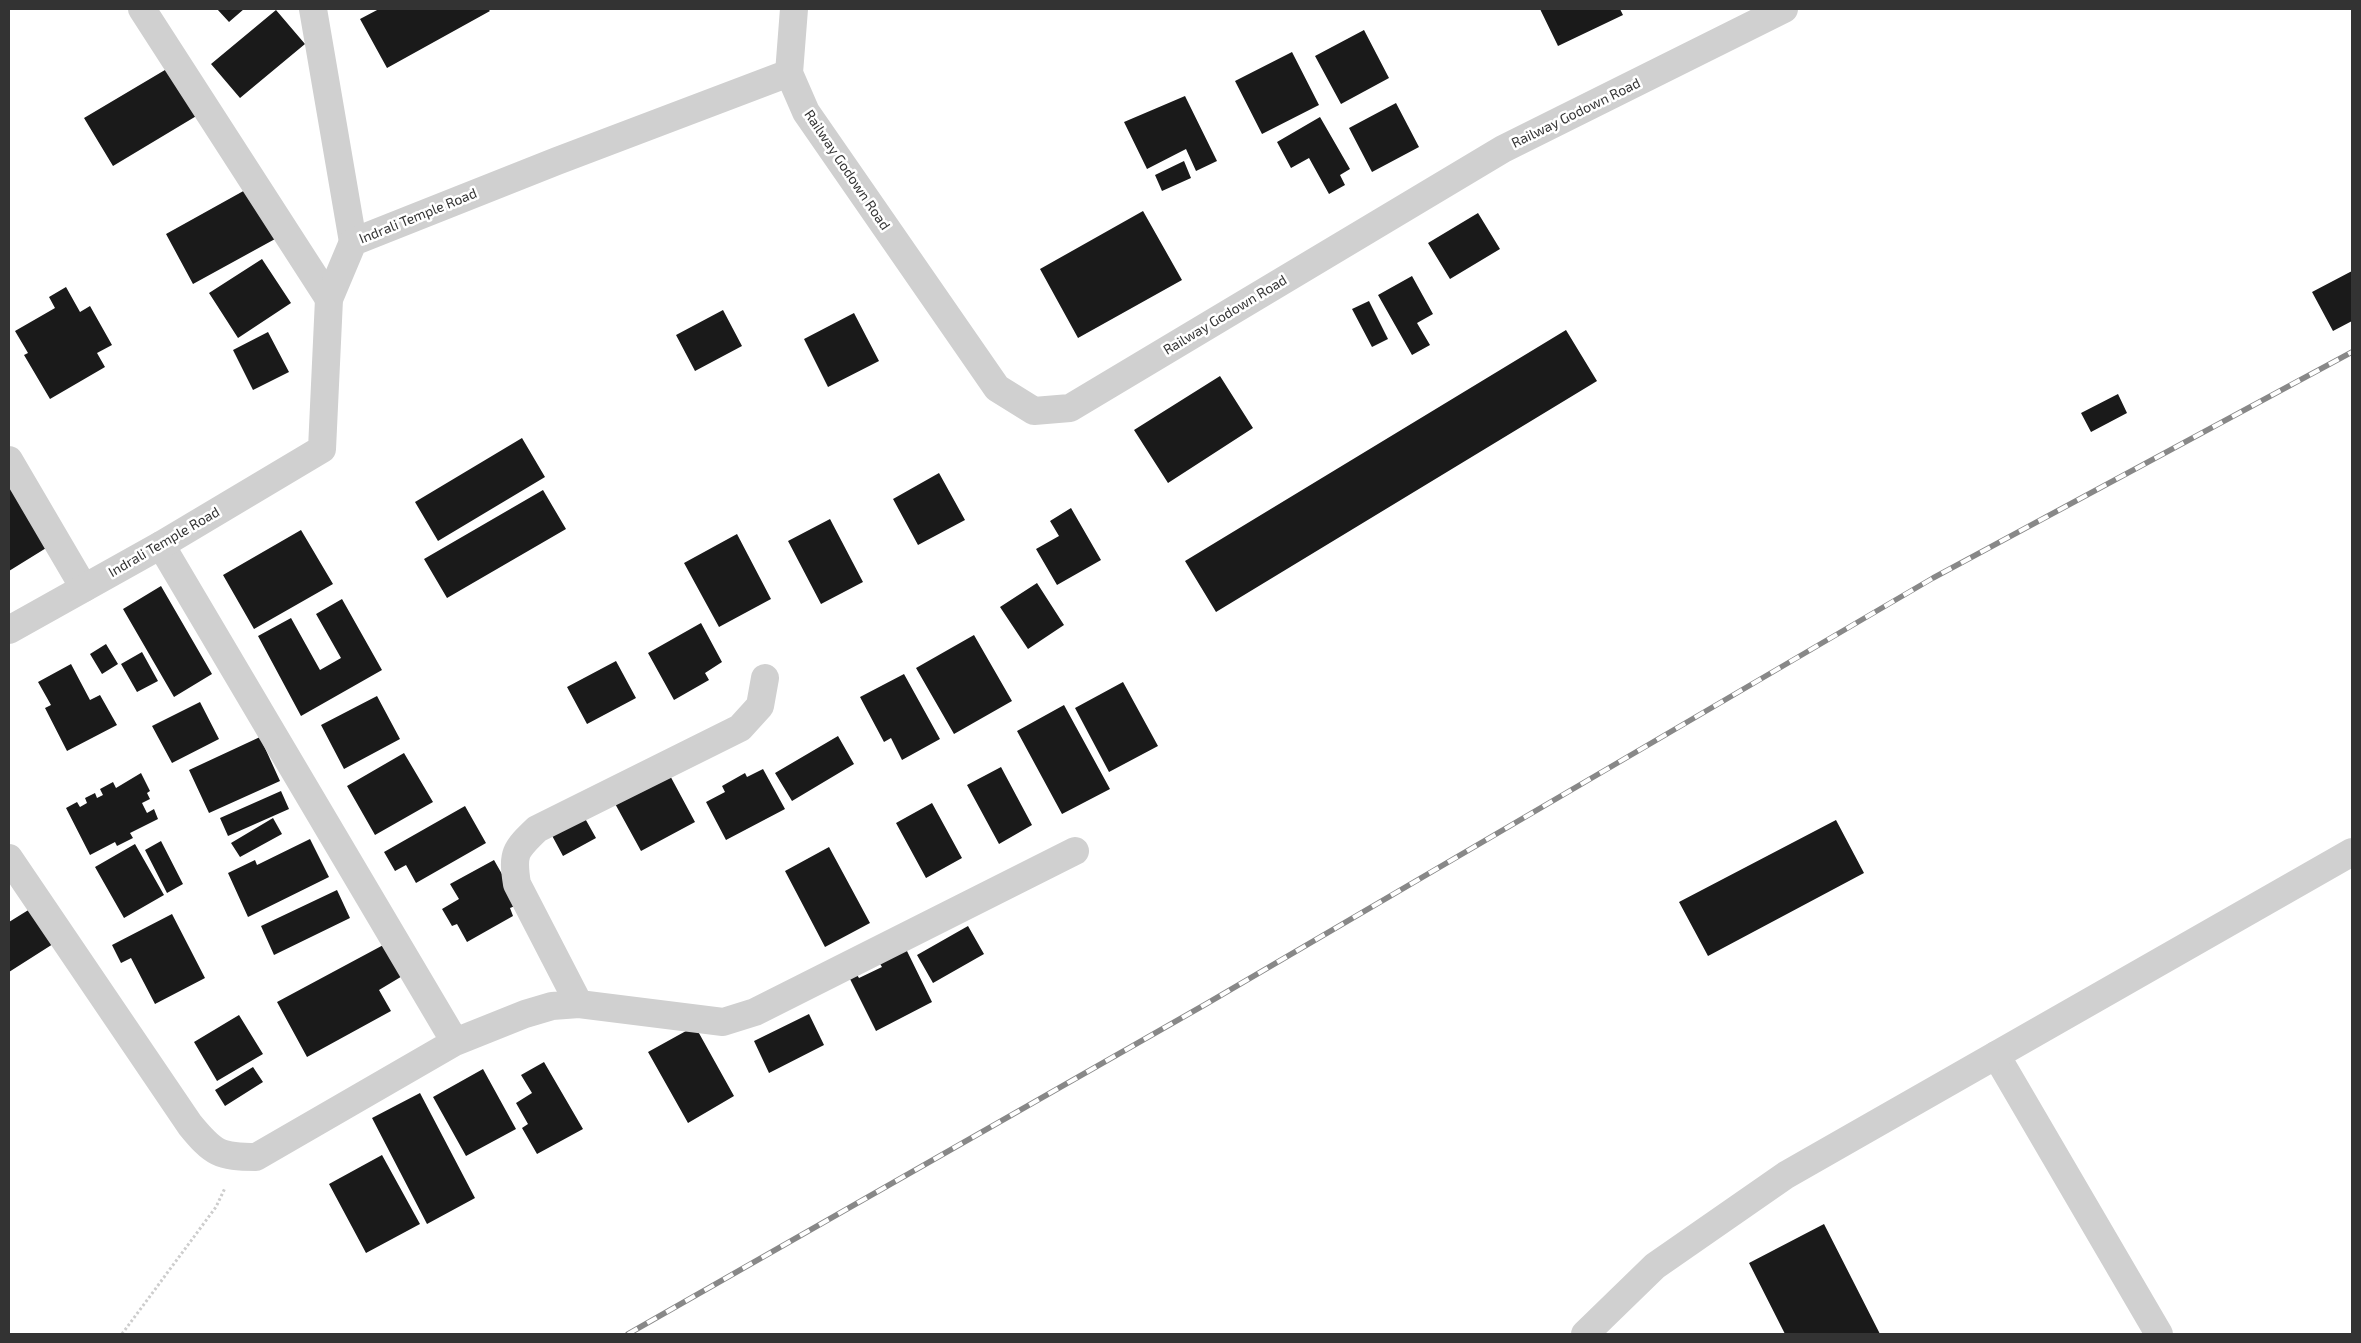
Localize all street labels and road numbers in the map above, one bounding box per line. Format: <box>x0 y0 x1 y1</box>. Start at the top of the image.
street label: Railway Godown Road <box>1509 75 1643 151</box>
street label: Railway Godown Road <box>801 107 893 233</box>
street label: Indrali Temple Road <box>357 185 479 247</box>
street label: Railway Godown Road <box>1160 271 1290 359</box>
street label: Indrali Temple Road <box>106 503 222 581</box>

